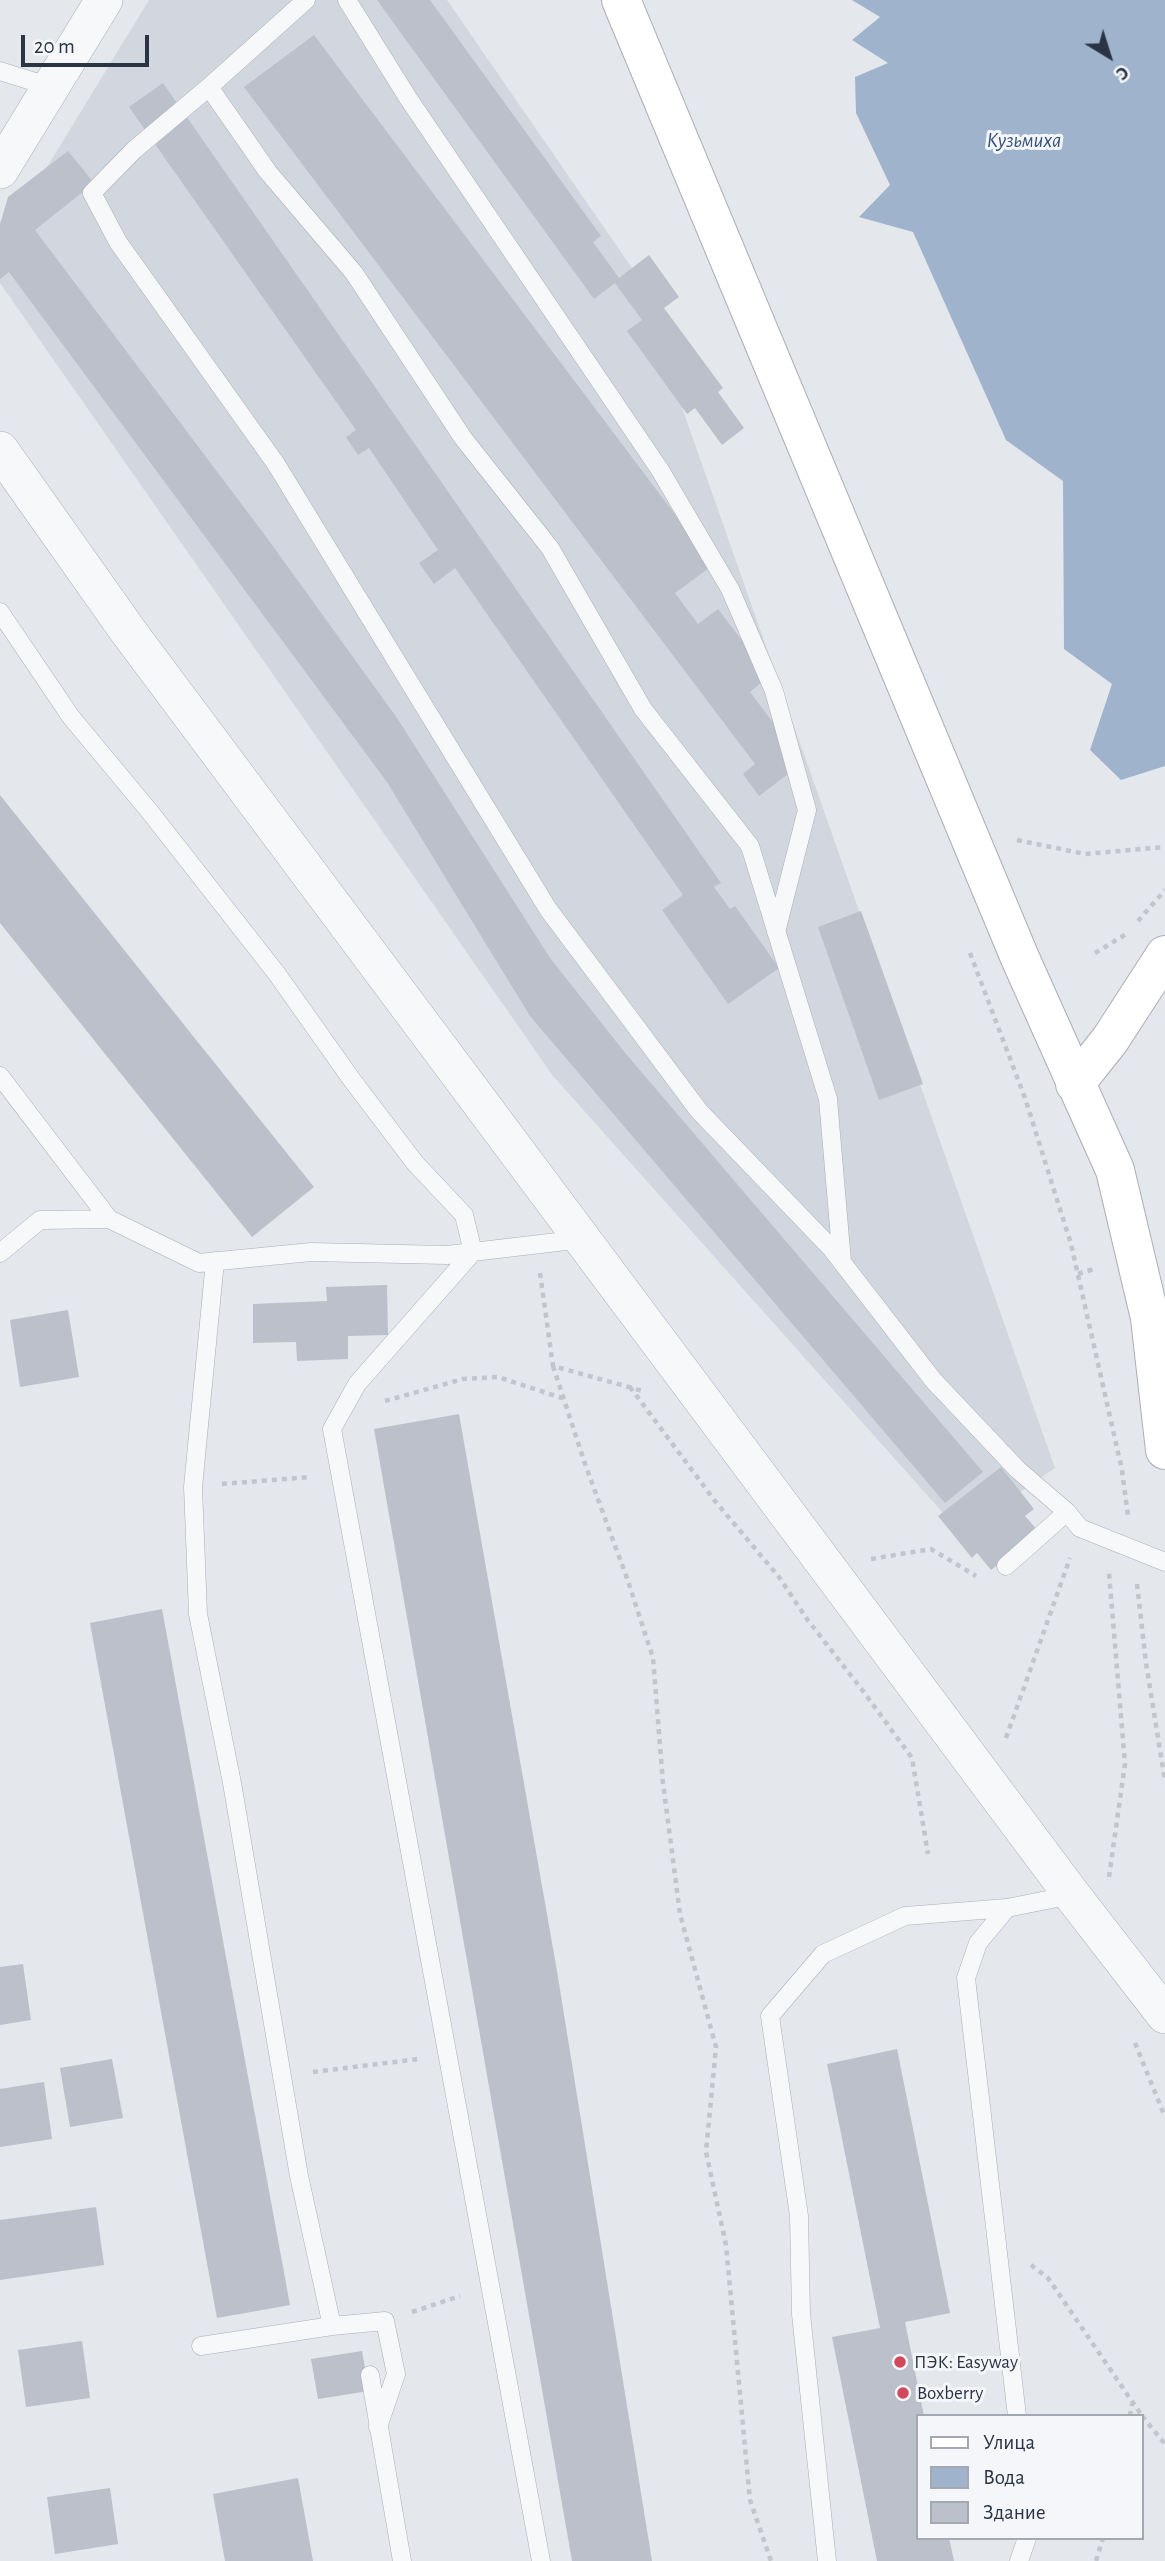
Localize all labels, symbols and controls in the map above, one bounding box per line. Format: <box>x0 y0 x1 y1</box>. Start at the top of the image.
scale bar <box>24 21 152 65</box>
north arrow <box>1074 21 1144 91</box>
text: 20 m <box>34 36 75 57</box>
text: С <box>1112 62 1132 84</box>
water label: Кузьмиха <box>987 128 1061 154</box>
place label: ПЭК: Easyway <box>914 2351 1018 2373</box>
marker: ПЭК: Easyway <box>892 2354 908 2370</box>
place label: Boxberry <box>917 2382 983 2404</box>
marker: Boxberry <box>895 2385 911 2401</box>
legend <box>916 2414 1144 2540</box>
text: Улица <box>983 2432 1035 2453</box>
text: Вода <box>983 2467 1025 2488</box>
text: Здание <box>983 2502 1046 2523</box>

